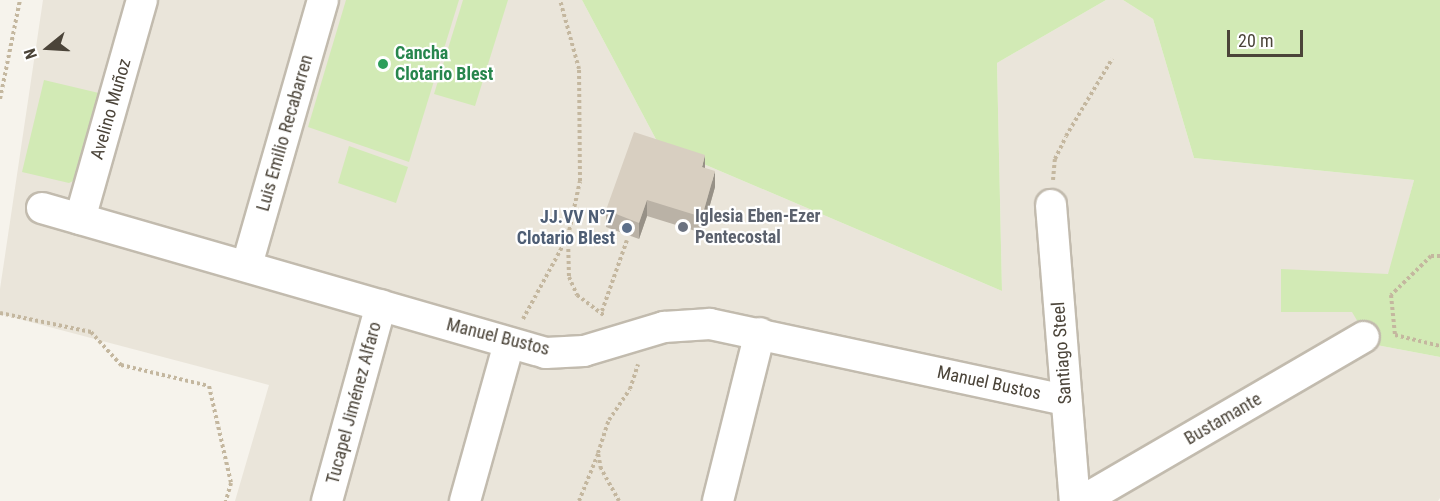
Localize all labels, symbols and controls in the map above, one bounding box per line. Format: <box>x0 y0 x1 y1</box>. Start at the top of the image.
north arrow <box>18 18 78 78</box>
scale bar <box>1230 18 1306 56</box>
text: 20 m <box>1238 30 1273 51</box>
place label: Cancha Clotario Blest <box>395 43 493 86</box>
text: N <box>20 46 41 61</box>
street label: Luis Emilio Recabarren <box>252 52 318 214</box>
street label: Avelino Muñoz <box>86 56 136 162</box>
marker: Cancha Clotario Blest <box>376 57 390 71</box>
place label: Iglesia Eben-Ezer Pentecostal <box>695 206 821 248</box>
place label: JJ.VV N°7 Clotario Blest <box>517 207 615 250</box>
marker: Iglesia Eben-Ezer Pentecostal <box>676 220 690 234</box>
marker: JJ.VV N°7 Clotario Blest <box>620 221 634 235</box>
street label: Santiago Steel <box>1048 301 1076 405</box>
street label: Manuel Bustos <box>444 314 552 360</box>
street label: Tucapel Jiménez Alfaro <box>322 320 386 486</box>
street label: Manuel Bustos <box>935 361 1043 405</box>
street label: Bustamante <box>1181 388 1265 450</box>

